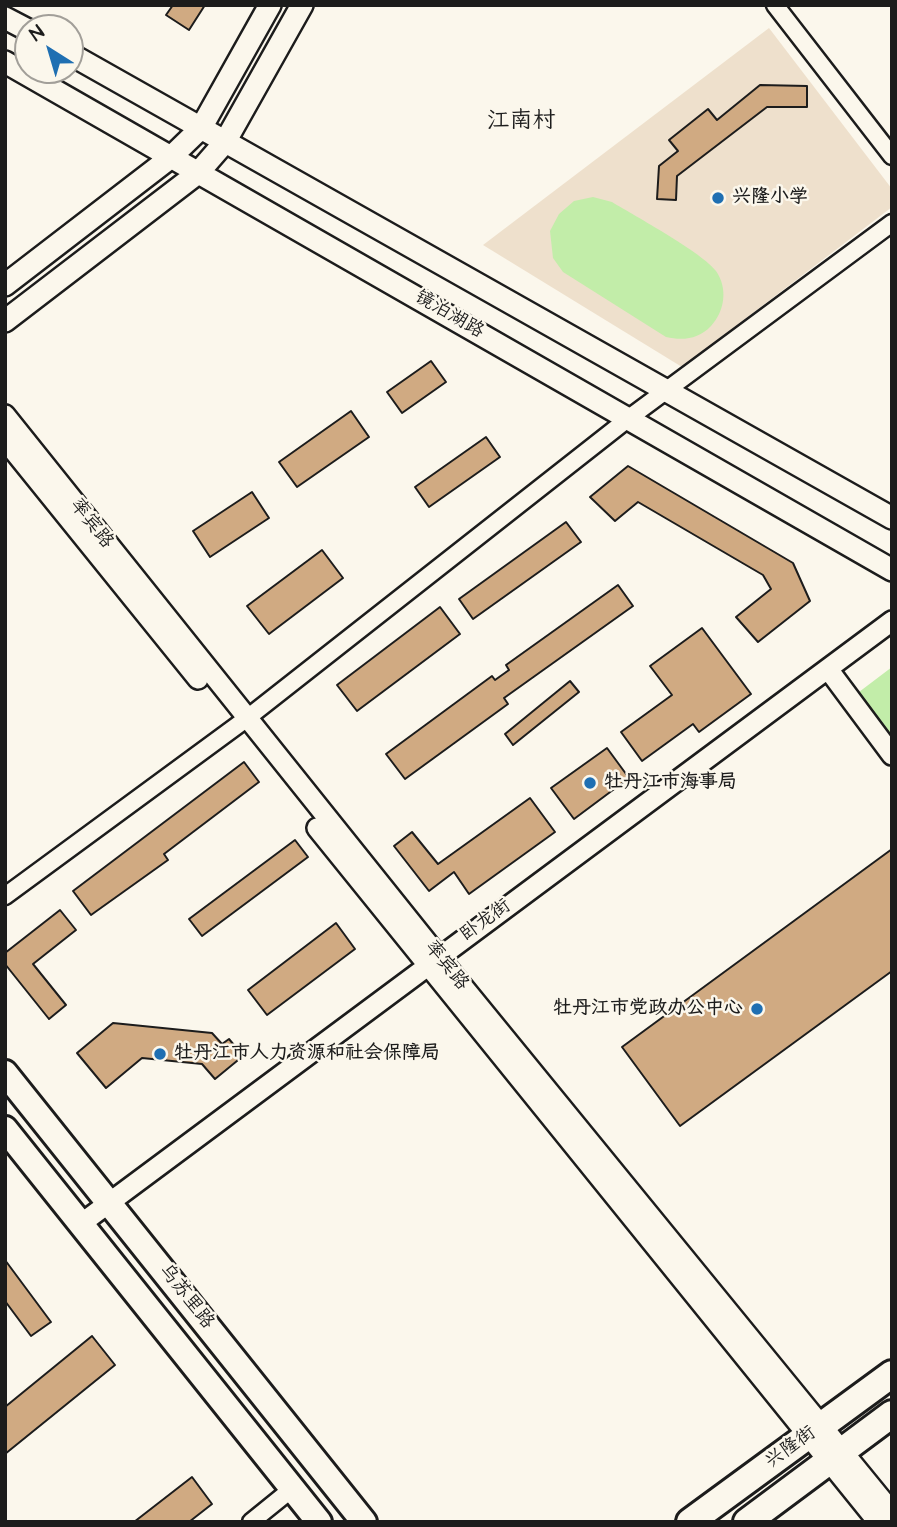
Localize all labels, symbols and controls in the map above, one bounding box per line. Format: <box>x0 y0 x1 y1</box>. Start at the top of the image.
north arrow <box>14 14 84 84</box>
text: N <box>24 19 50 48</box>
district label: 江南村 <box>487 108 555 136</box>
place label: 兴隆小学 <box>732 187 808 209</box>
marker: 兴隆小学 <box>710 190 726 206</box>
street label: 镜泊湖路 <box>410 286 488 344</box>
street label: 率宾路 <box>64 495 118 553</box>
place label: 牡丹江市海事局 <box>604 772 737 794</box>
marker: 牡丹江市海事局 <box>582 775 598 791</box>
street label: 卧龙街 <box>456 895 516 947</box>
street label: 率宾路 <box>419 937 473 995</box>
place label: 牡丹江市党政办公中心 <box>553 998 743 1020</box>
marker: 牡丹江市党政办公中心 <box>749 1001 765 1017</box>
place label: 牡丹江市人力资源和社会保障局 <box>174 1043 440 1065</box>
marker: 牡丹江市人力资源和社会保障局 <box>152 1046 168 1062</box>
street label: 乌苏里路 <box>154 1260 218 1334</box>
street label: 兴隆街 <box>761 1422 821 1474</box>

